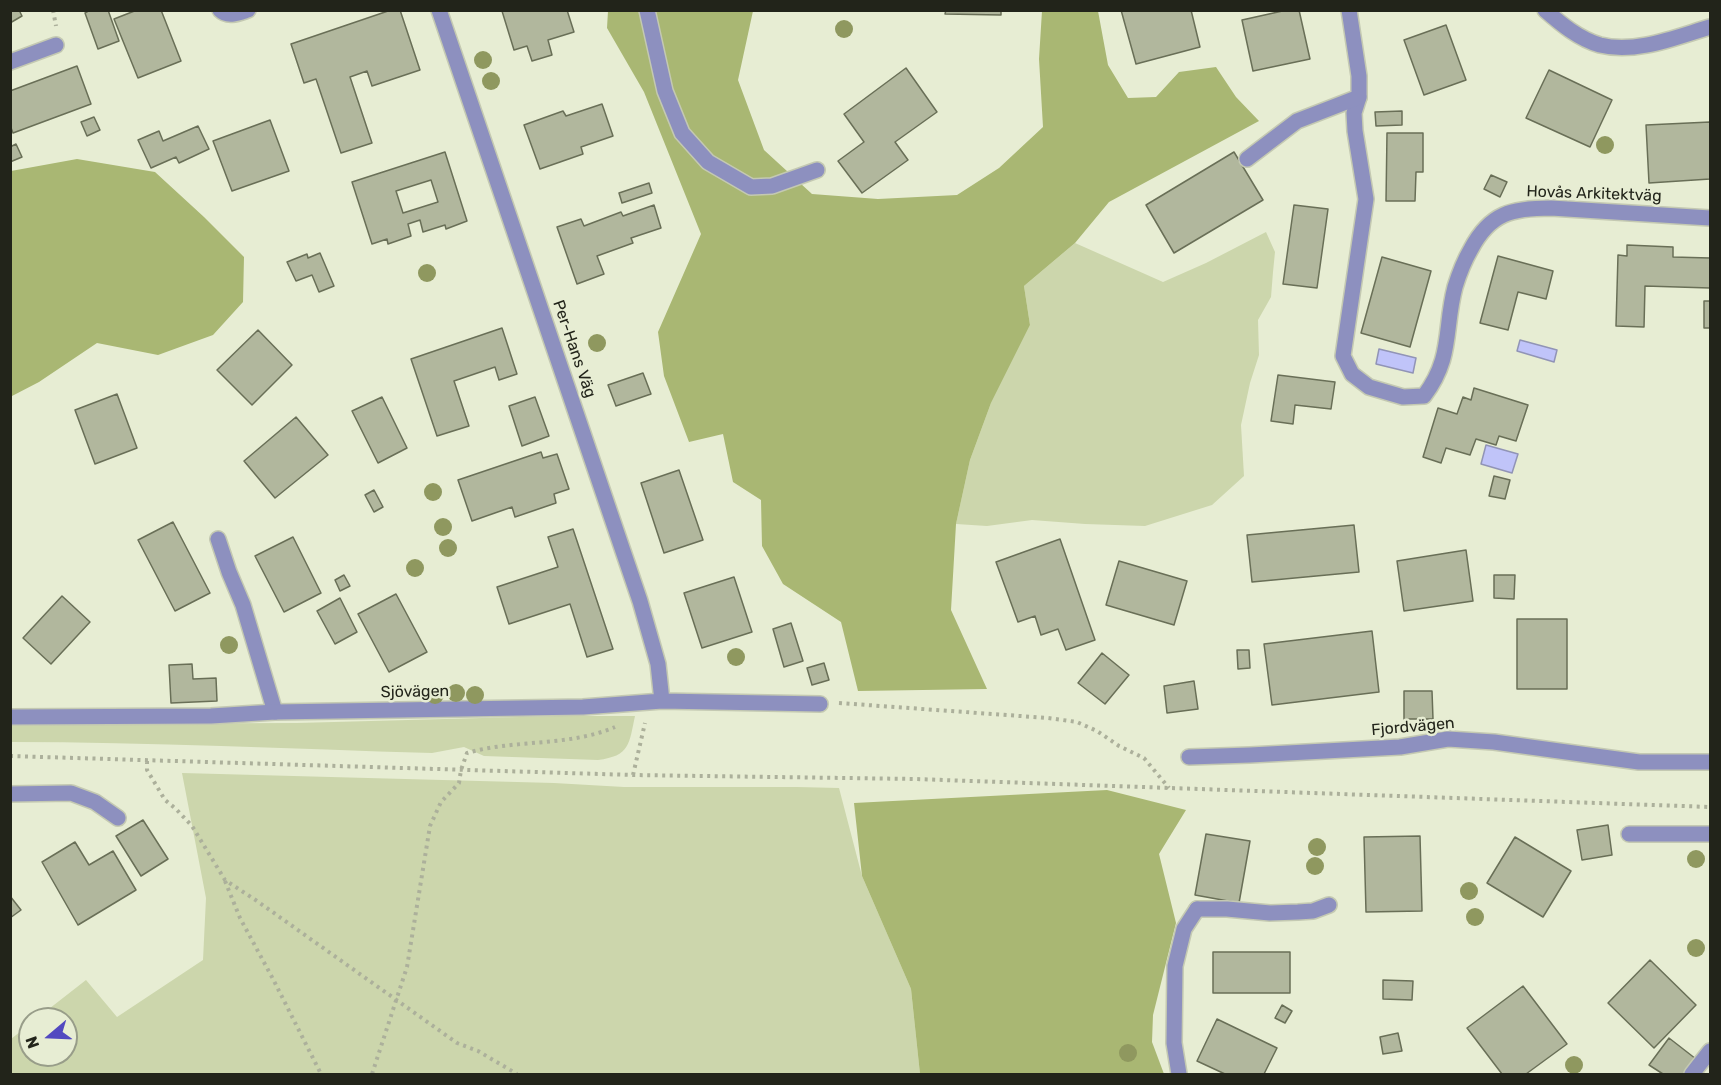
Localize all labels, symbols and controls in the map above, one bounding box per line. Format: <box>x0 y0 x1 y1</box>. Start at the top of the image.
street label: Hovås Arkitektväg <box>1526 182 1662 206</box>
street label: Per-Hans Väg <box>548 298 600 400</box>
street label: Sjövägen <box>381 682 449 702</box>
street label: Fjordvägen <box>1371 714 1455 740</box>
north arrow <box>18 1007 78 1067</box>
text: N <box>22 1034 43 1051</box>

